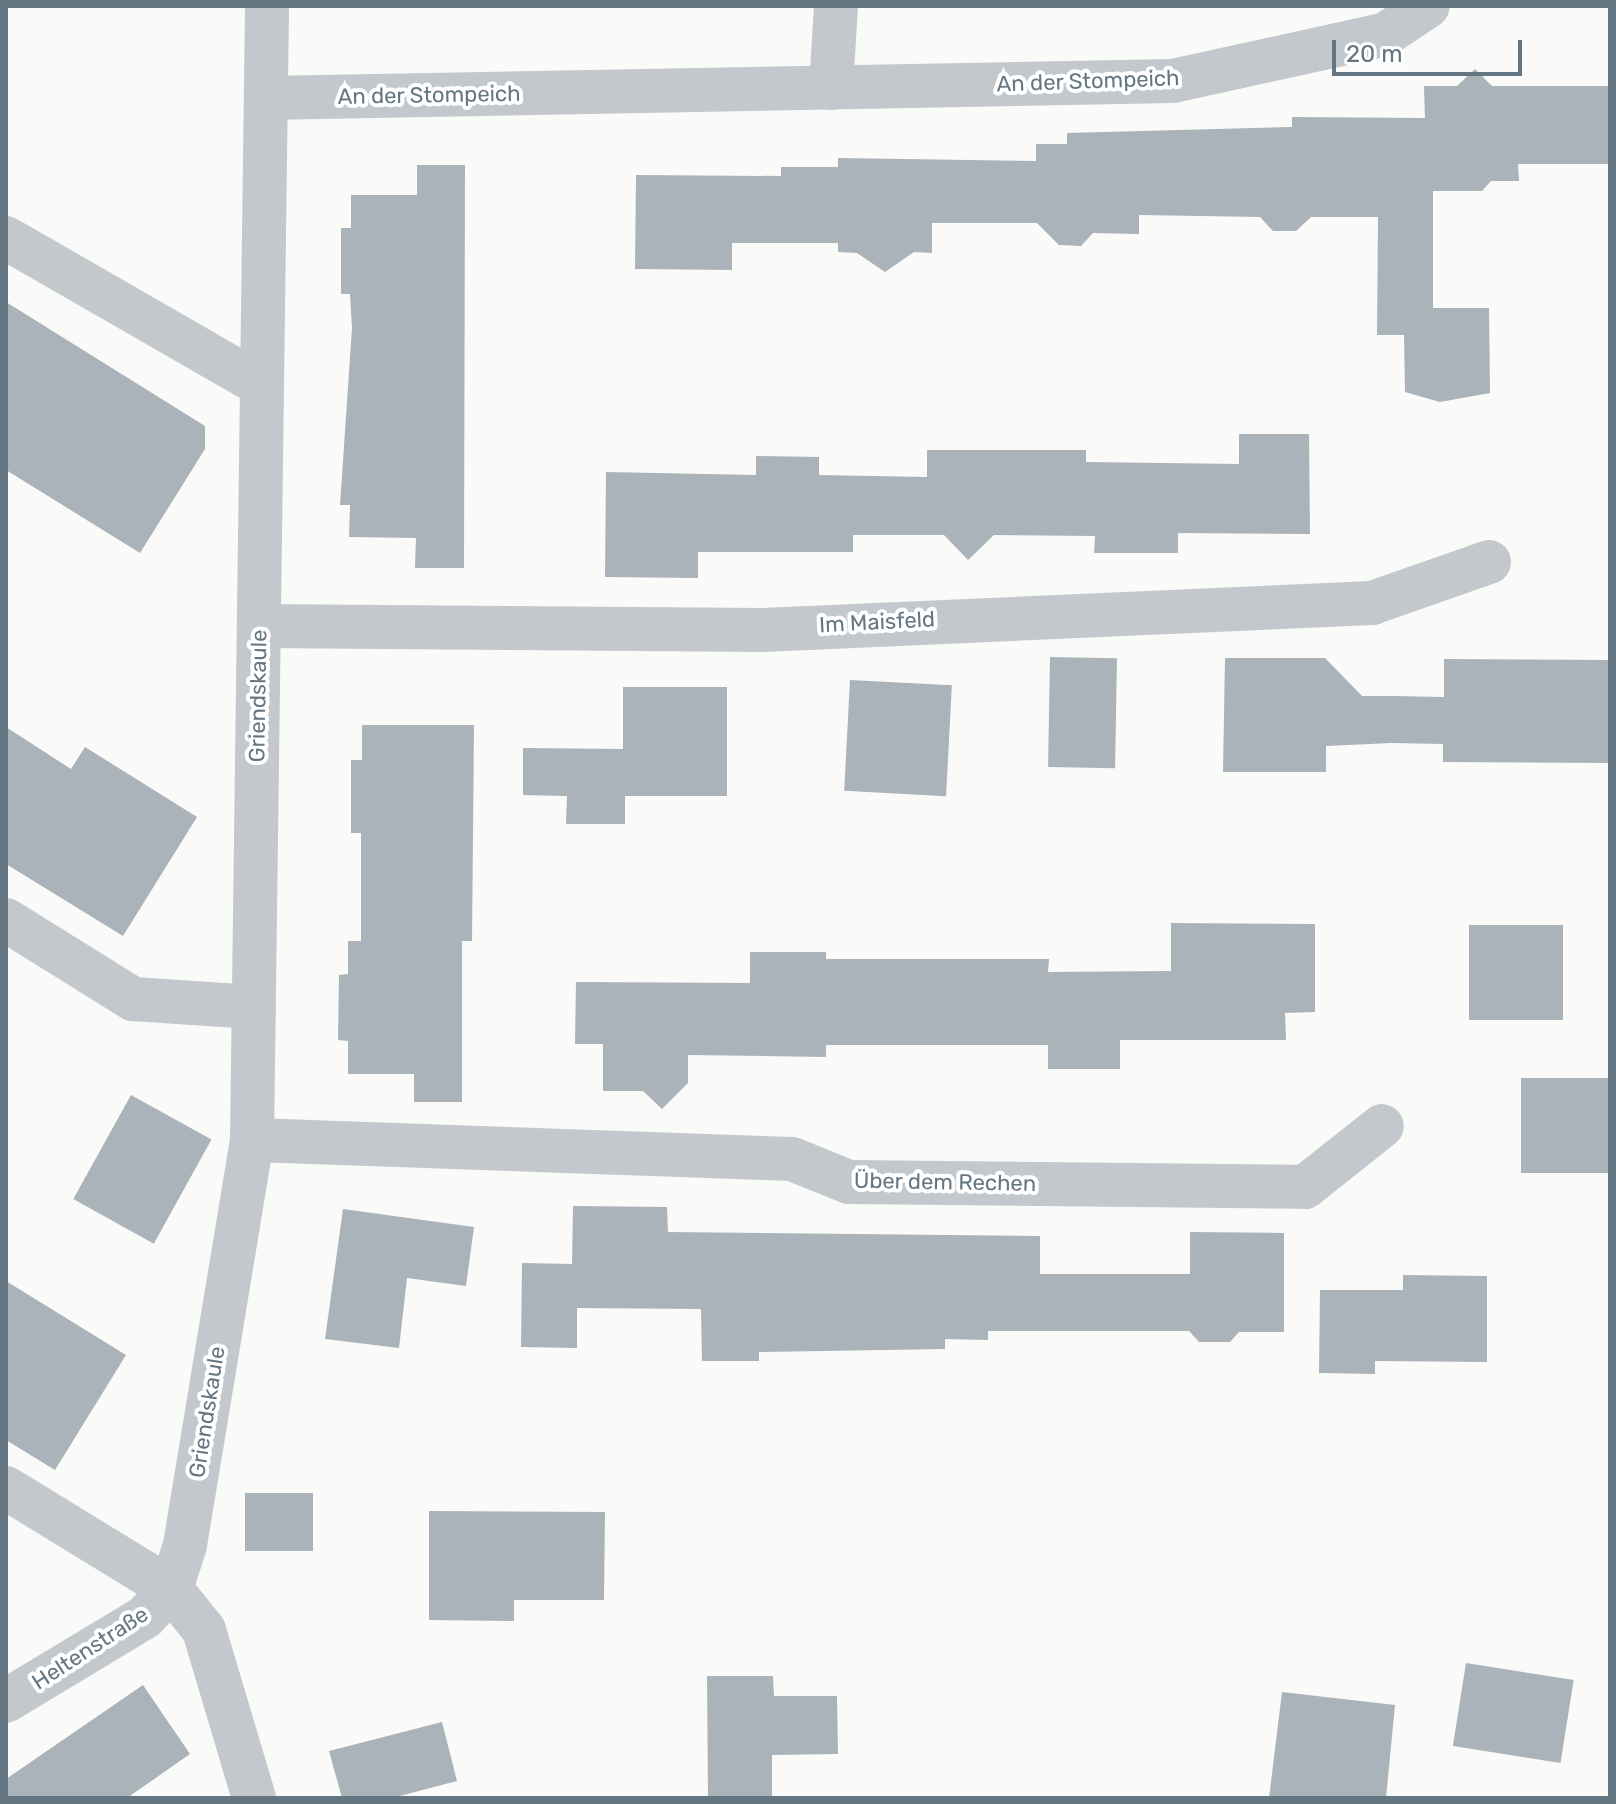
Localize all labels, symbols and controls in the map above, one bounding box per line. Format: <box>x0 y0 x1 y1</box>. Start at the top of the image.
scale bar <box>1336 24 1526 74</box>
text: 20 m <box>1346 40 1403 68</box>
street label: An der Stompeich <box>996 65 1180 97</box>
street label: An der Stompeich <box>337 80 521 110</box>
street label: Im Maisfeld <box>818 606 936 638</box>
street label: Griendskaule <box>244 629 272 763</box>
street label: Über dem Rechen <box>853 1167 1037 1197</box>
street label: Griendskaule <box>184 1344 230 1480</box>
street label: Heltenstraße <box>27 1601 153 1695</box>

